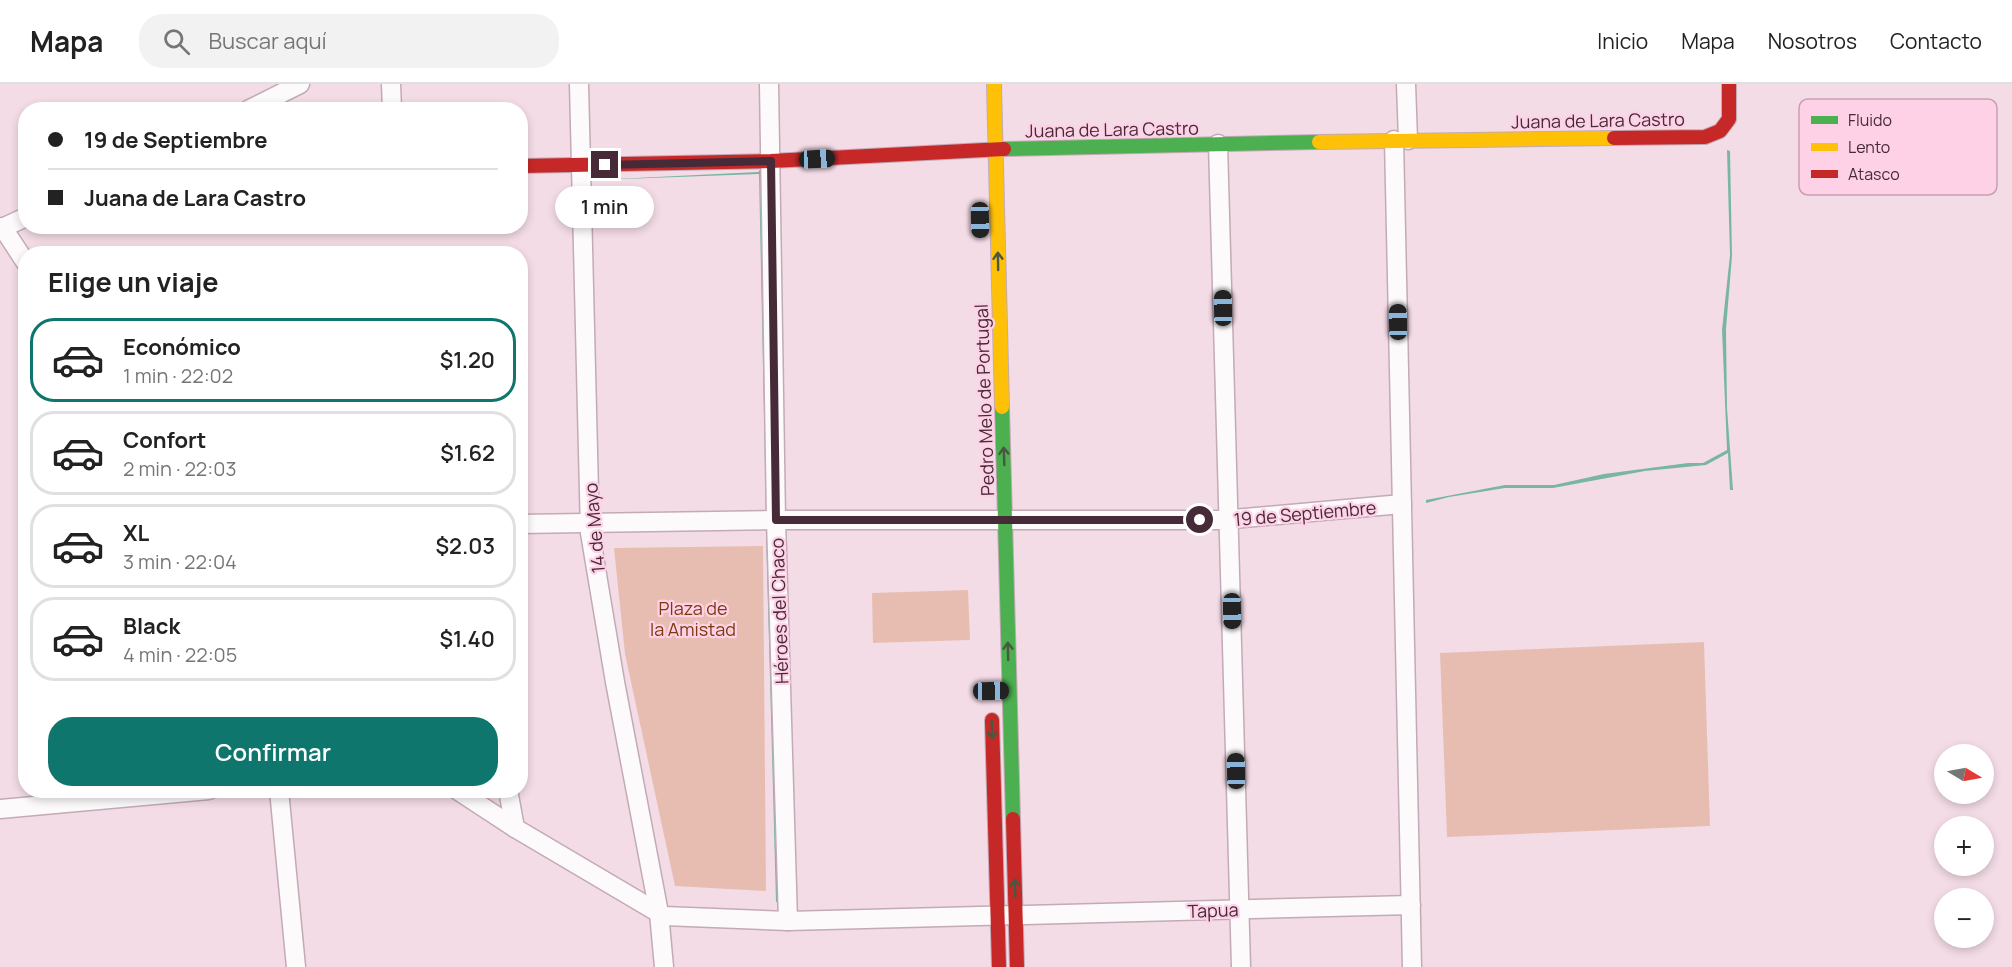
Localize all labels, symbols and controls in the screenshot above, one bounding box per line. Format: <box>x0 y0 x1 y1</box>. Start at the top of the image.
search box <box>139 14 559 68</box>
text: Mapa <box>30 22 103 60</box>
icon: search <box>160 25 193 58</box>
text: Buscar aquí <box>208 26 327 56</box>
text: Inicio <box>1597 27 1648 55</box>
text: Mapa <box>1681 27 1735 55</box>
text: Nosotros <box>1768 27 1857 55</box>
text: Contacto <box>1890 27 1982 55</box>
legend <box>1799 99 1997 195</box>
street label: Juana de Lara Castro <box>1511 106 1685 134</box>
text: Fluido <box>1848 109 1892 131</box>
street label: Juana de Lara Castro <box>1025 115 1199 143</box>
text: 19 de Septiembre <box>84 125 268 155</box>
text: Lento <box>1848 136 1890 158</box>
car <box>799 149 835 169</box>
route end <box>591 151 618 178</box>
text: Atasco <box>1848 163 1900 185</box>
text: Juana de Lara Castro <box>84 183 306 213</box>
callout: 1 min <box>556 186 654 228</box>
text: 1 min <box>581 193 628 220</box>
car <box>971 202 989 238</box>
one-way arrow <box>993 251 1004 271</box>
text: Elige un viaje <box>48 263 219 300</box>
car <box>1214 290 1232 326</box>
street label: Pedro Melo de Portugal <box>969 304 999 496</box>
car <box>1389 304 1407 340</box>
text: Económico <box>123 332 241 362</box>
icon: car <box>51 333 105 387</box>
text: $1.20 <box>440 345 495 375</box>
text: 1 min · 22:02 <box>123 362 233 389</box>
text: Confort <box>123 425 206 455</box>
icon: car <box>51 426 105 480</box>
text: $1.62 <box>440 438 495 468</box>
one-way arrow <box>998 446 1009 466</box>
text: 2 min · 22:03 <box>123 455 236 482</box>
street label: 14 de Mayo <box>578 482 610 574</box>
street label: 19 de Septiembre <box>1233 495 1377 531</box>
route start <box>1186 506 1213 533</box>
text: XL <box>123 518 149 548</box>
icon: car <box>51 519 105 573</box>
text: $2.03 <box>436 531 495 561</box>
street label: Héroes del Chaco <box>764 537 794 685</box>
text: 3 min · 22:04 <box>123 548 237 575</box>
car <box>1223 593 1241 629</box>
park label: Plaza de la Amistad <box>650 596 736 641</box>
text: Black <box>123 611 180 641</box>
icon: car <box>51 612 105 666</box>
text: $1.40 <box>439 624 495 654</box>
text: 4 min · 22:05 <box>123 641 237 668</box>
one-way arrow <box>1002 641 1014 661</box>
car <box>973 682 1009 700</box>
button: Confirmar <box>48 717 498 786</box>
one-way arrow <box>987 720 998 740</box>
north arrow <box>1934 744 1994 804</box>
map controls <box>1934 744 1994 948</box>
car <box>1227 753 1245 789</box>
button: + <box>1934 816 1994 876</box>
one-way arrow <box>1009 878 1021 898</box>
button: − <box>1934 888 1994 948</box>
street label: Tapua <box>1187 897 1239 923</box>

